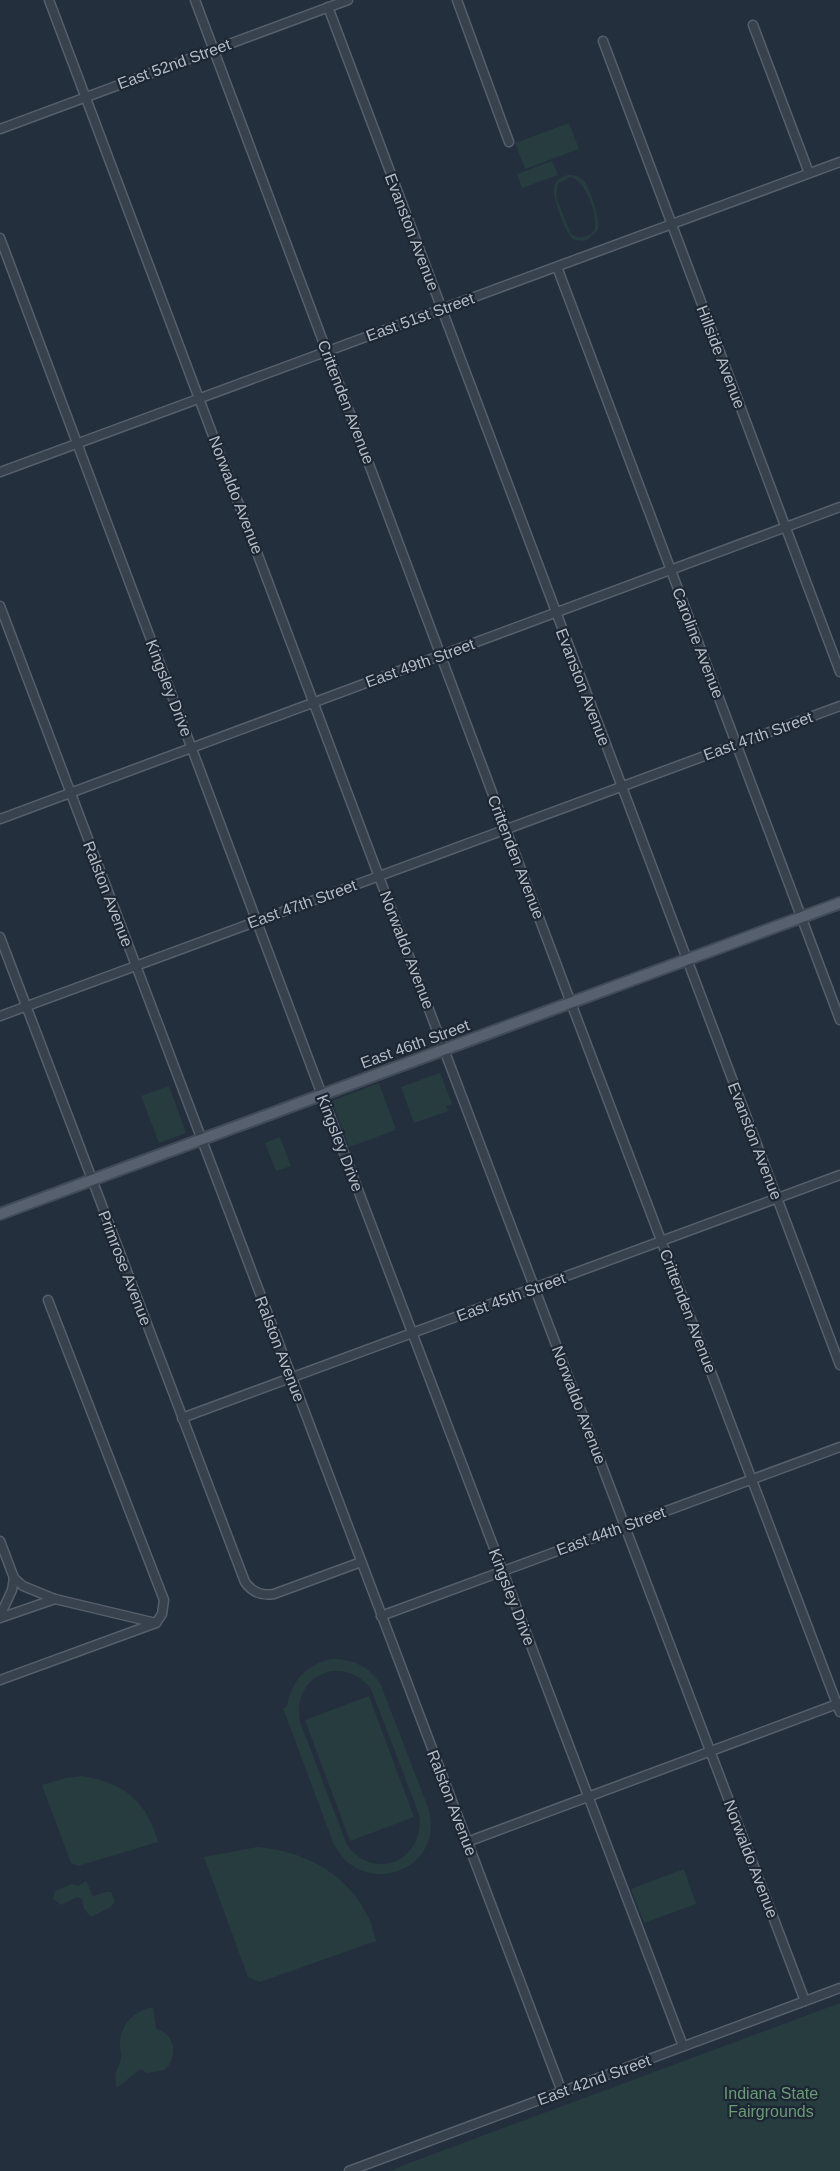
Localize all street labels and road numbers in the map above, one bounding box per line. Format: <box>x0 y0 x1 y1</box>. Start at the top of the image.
street label: East 52nd Street <box>115 35 233 92</box>
street label: Evanston Avenue <box>382 171 442 293</box>
street label: East 51st Street <box>364 289 477 344</box>
street label: Hillside Avenue <box>694 303 749 411</box>
street label: Crittenden Avenue <box>315 338 378 466</box>
street label: Norwaldo Avenue <box>206 434 266 557</box>
street label: Caroline Avenue <box>669 585 727 701</box>
street label: Evanston Avenue <box>553 626 613 748</box>
street label: East 49th Street <box>363 635 477 691</box>
street label: Kingsley Drive <box>143 637 195 739</box>
street label: East 47th Street <box>701 708 815 764</box>
street label: Crittenden Avenue <box>485 793 548 921</box>
street label: Ralston Avenue <box>80 839 136 949</box>
street label: East 47th Street <box>245 876 359 932</box>
street label: Norwaldo Avenue <box>377 889 437 1012</box>
street label: East 46th Street <box>358 1016 472 1072</box>
street label: Evanston Avenue <box>725 1080 785 1202</box>
street label: Kingsley Drive <box>314 1092 366 1194</box>
street label: Primrose Avenue <box>95 1208 155 1328</box>
street label: Crittenden Avenue <box>657 1247 720 1375</box>
street label: East 45th Street <box>454 1269 568 1325</box>
street label: Ralston Avenue <box>252 1294 308 1404</box>
street label: Norwaldo Avenue <box>549 1344 609 1467</box>
street label: East 44th Street <box>554 1503 668 1559</box>
street label: Kingsley Drive <box>486 1546 538 1648</box>
street label: Ralston Avenue <box>424 1748 480 1858</box>
street label: Norwaldo Avenue <box>721 1798 781 1921</box>
street label: East 42nd Street <box>535 2051 653 2108</box>

